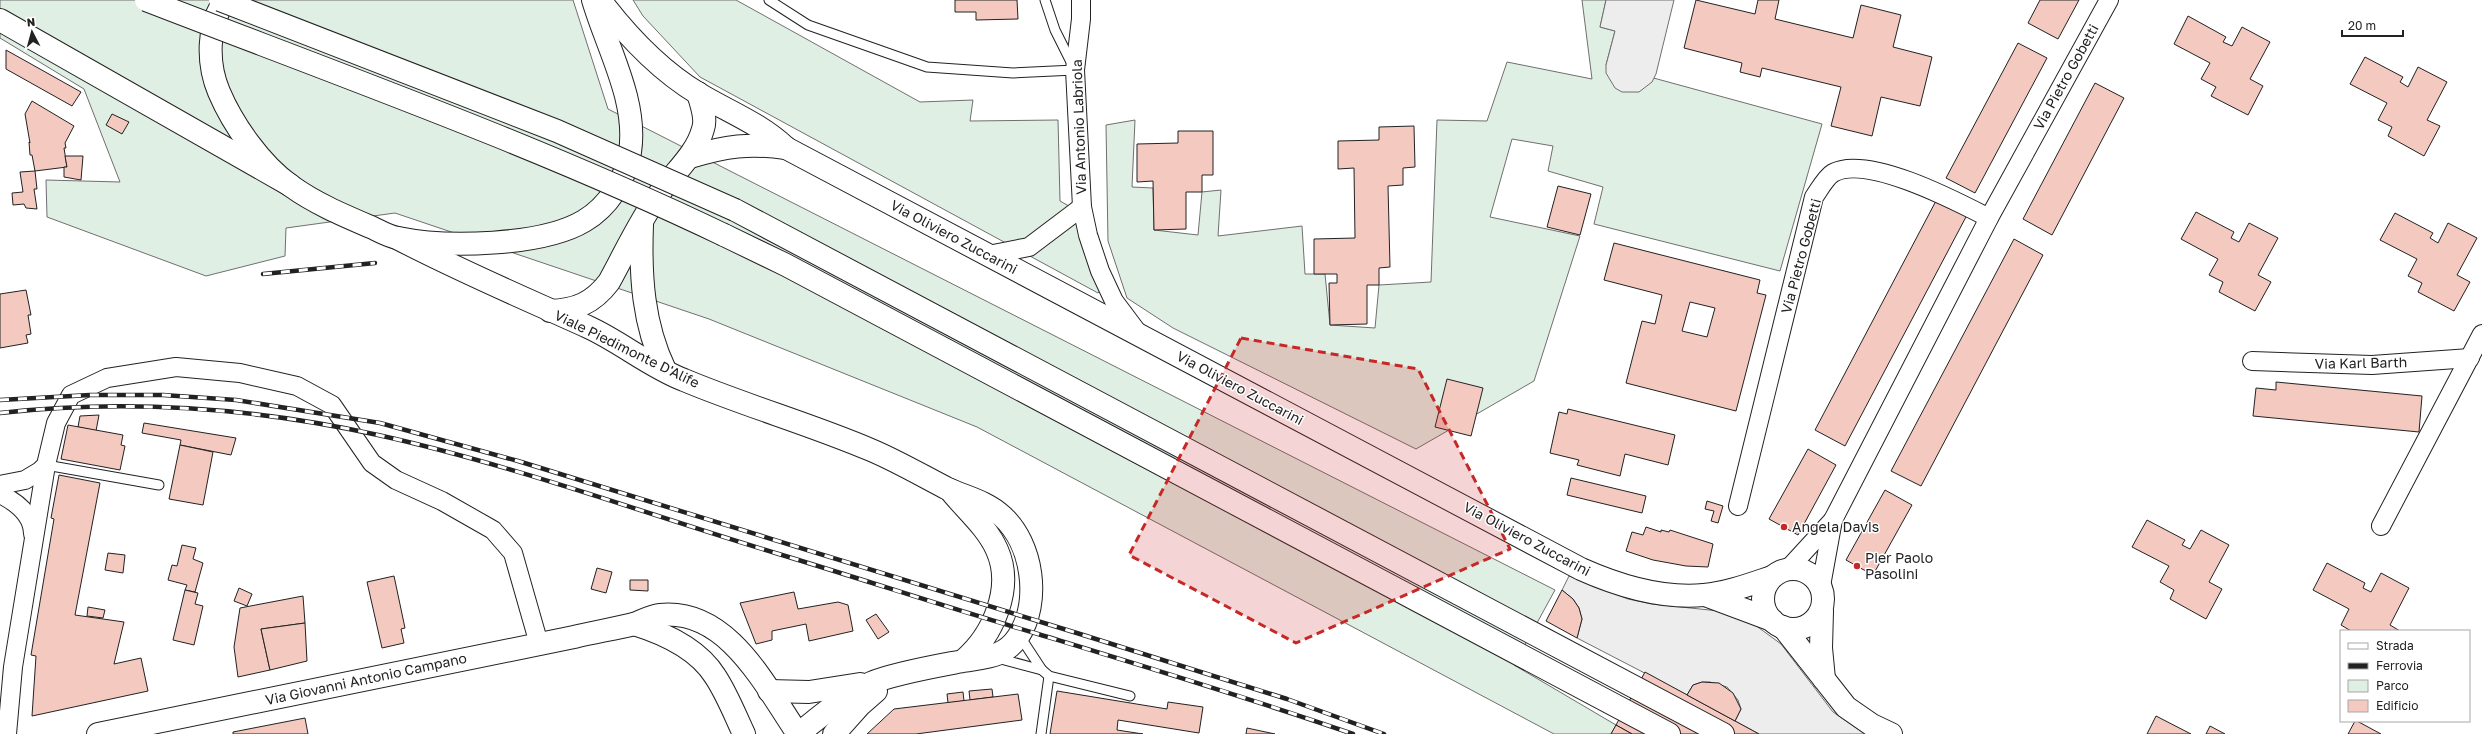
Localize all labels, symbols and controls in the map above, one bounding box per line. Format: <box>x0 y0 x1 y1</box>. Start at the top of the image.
north arrow <box>12 12 52 52</box>
scale bar <box>2342 12 2403 38</box>
text: N <box>26 15 36 28</box>
text: 20 m <box>2348 18 2376 33</box>
street label: Via Pietro Gobetti <box>2029 21 2102 133</box>
street label: Via Antonio Labriola <box>1068 59 1089 195</box>
street label: Via Oliviero Zuccarini <box>888 196 1021 277</box>
street label: Via Pietro Gobetti <box>1777 197 1824 315</box>
street label: Viale Piedimonte D'Alife <box>552 306 702 391</box>
street label: Via Oliviero Zuccarini <box>1174 347 1307 428</box>
street label: Via Karl Barth <box>2315 353 2407 372</box>
street label: Via Oliviero Zuccarini <box>1461 498 1594 579</box>
place label: Angela Davis <box>1792 518 1879 535</box>
marker: Angela Davis <box>1779 522 1789 532</box>
place label: Pier Paolo Pasolini <box>1865 549 1933 582</box>
marker: Pier Paolo Pasolini <box>1852 561 1862 571</box>
legend <box>2340 630 2470 722</box>
text: Strada <box>2376 638 2414 653</box>
street label: Via Giovanni Antonio Campano <box>264 649 468 708</box>
text: Ferrovia <box>2376 658 2423 673</box>
text: Parco <box>2376 678 2409 693</box>
text: Edificio <box>2376 698 2418 713</box>

